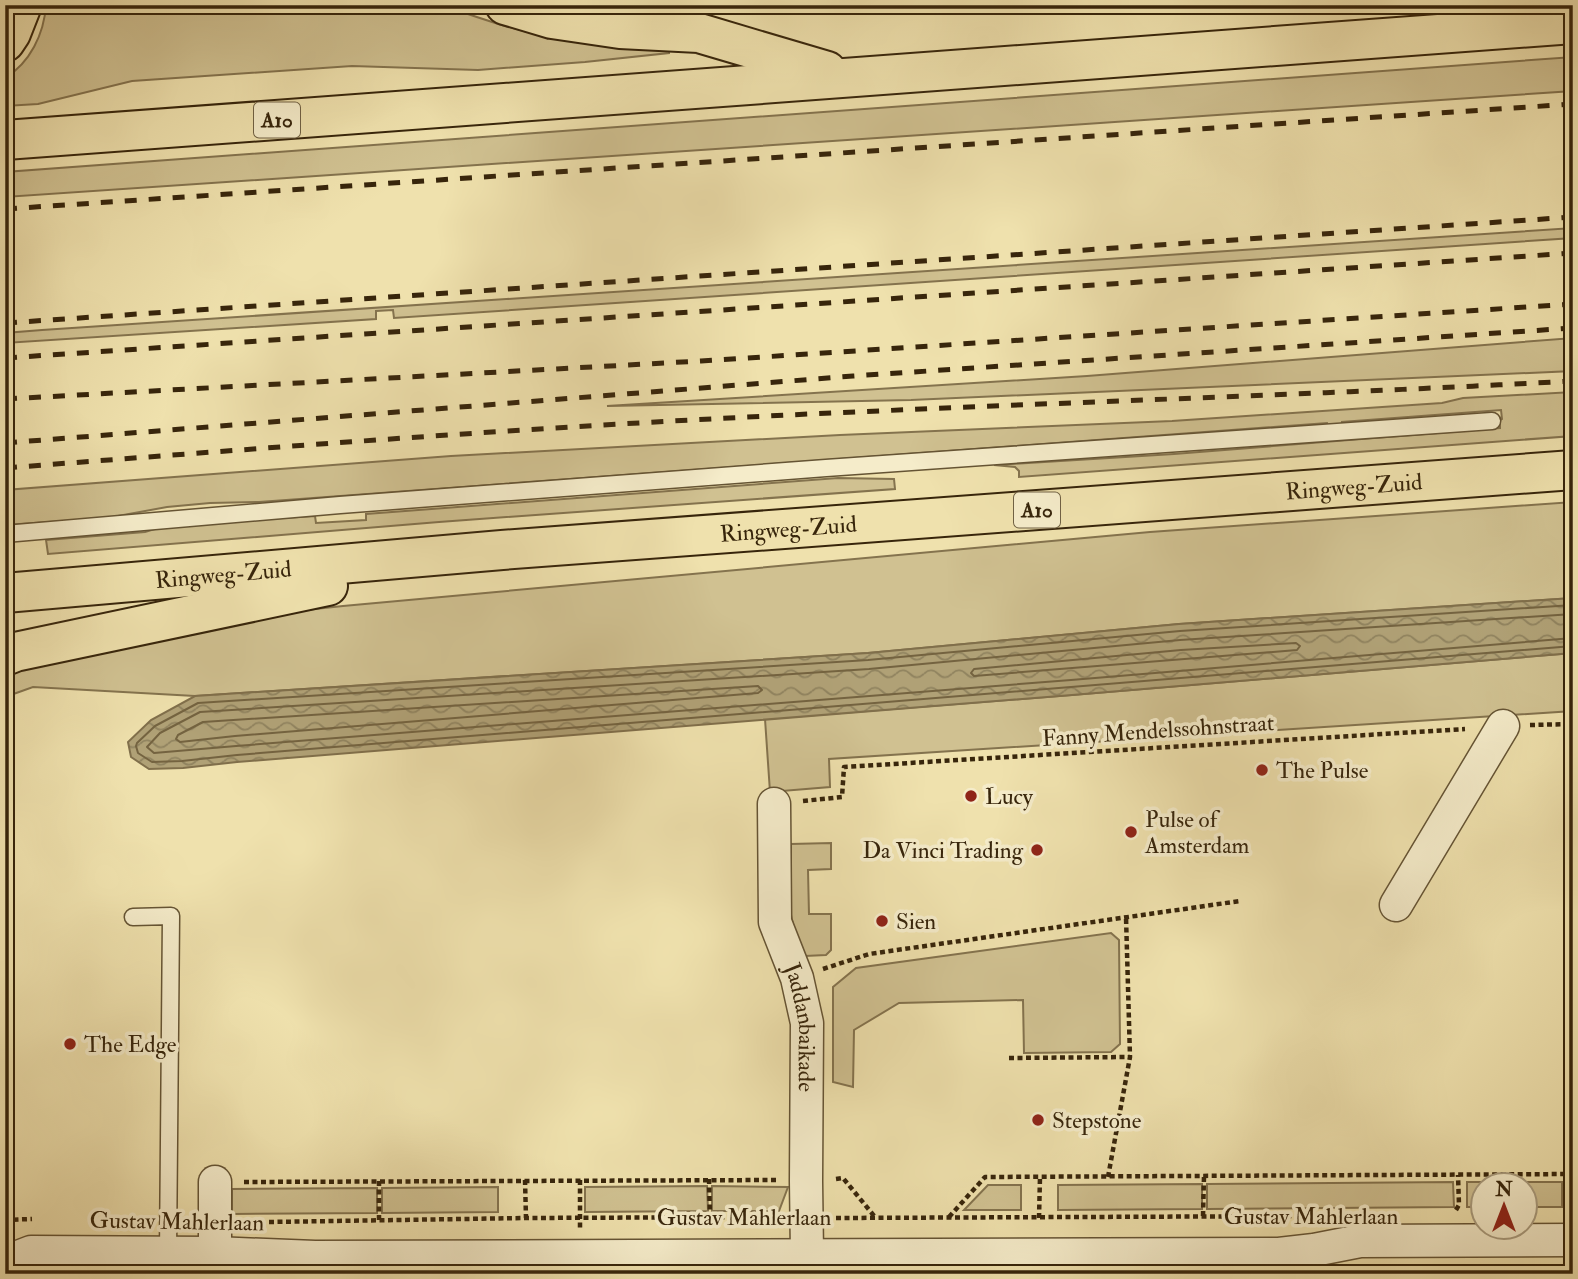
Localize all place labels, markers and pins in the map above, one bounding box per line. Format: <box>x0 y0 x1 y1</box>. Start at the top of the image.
place label: The Pulse <box>1276 756 1369 785</box>
marker: The Pulse <box>1254 762 1270 778</box>
place label: Lucy <box>985 782 1034 811</box>
marker: Lucy <box>963 788 979 804</box>
place label: Pulse of Amsterdam <box>1144 805 1250 860</box>
marker: Pulse of Amsterdam <box>1123 824 1139 840</box>
place label: Da Vinci Trading <box>862 836 1024 865</box>
marker: Da Vinci Trading <box>1029 842 1045 858</box>
place label: Sien <box>896 907 936 936</box>
marker: Sien <box>874 913 890 929</box>
place label: The Edge <box>84 1030 177 1059</box>
marker: The Edge <box>62 1036 78 1052</box>
place label: Stepstone <box>1052 1106 1142 1136</box>
marker: Stepstone <box>1030 1112 1046 1128</box>

